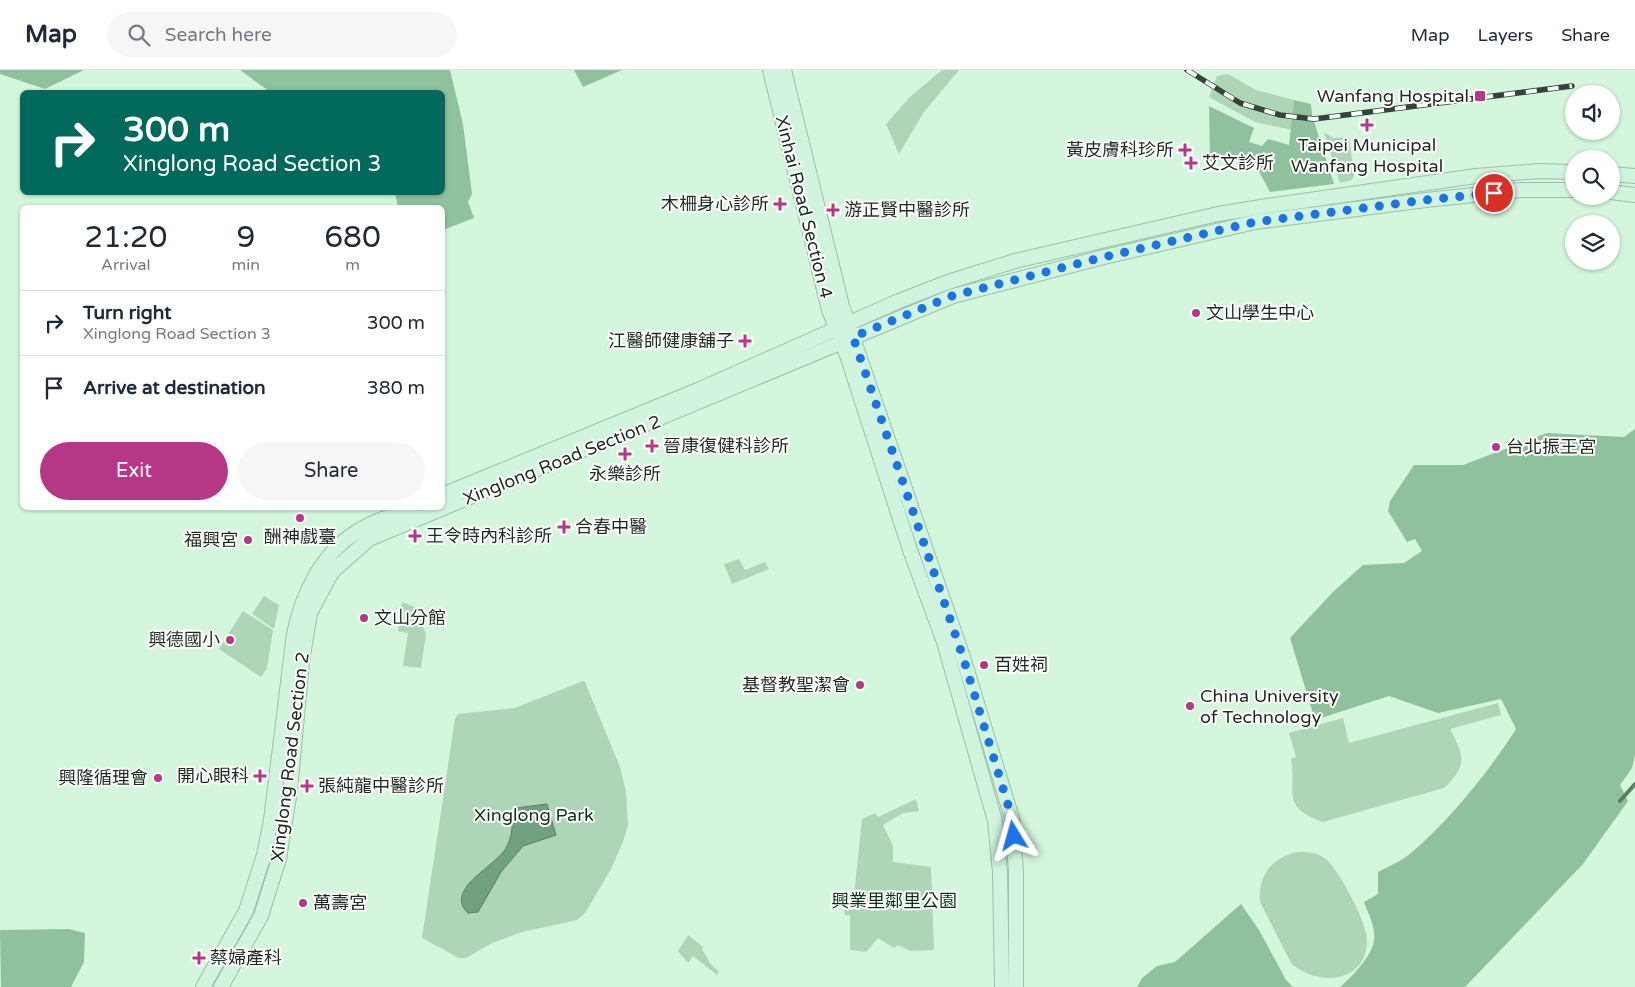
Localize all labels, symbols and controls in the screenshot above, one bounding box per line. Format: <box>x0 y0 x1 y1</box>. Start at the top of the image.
search box <box>107 12 457 57</box>
text: Map <box>25 20 77 49</box>
icon: search <box>125 21 153 49</box>
text: Search here <box>165 24 272 46</box>
text: Map <box>1411 24 1450 46</box>
text: Layers <box>1478 24 1533 46</box>
text: Share <box>1561 24 1610 46</box>
place label: Wanfang Hospital <box>1317 85 1469 107</box>
map controls <box>1565 85 1620 270</box>
button: sound <box>1565 85 1620 140</box>
marker: Wanfang Hospital <box>1473 89 1487 103</box>
text: 300 m <box>123 109 230 151</box>
icon: right <box>40 110 105 175</box>
street label: Xinhai Road Section 4 <box>771 113 837 301</box>
marker: Taipei Municipal Wanfang Hospital <box>1360 118 1374 132</box>
place label: Taipei Municipal Wanfang Hospital <box>1291 134 1443 177</box>
place label: 黃皮膚科珍所 <box>1066 139 1174 161</box>
marker: 黃皮膚科珍所 <box>1178 143 1192 157</box>
button: search <box>1565 150 1620 205</box>
text: Xinglong Road Section 3 <box>123 151 381 177</box>
place label: 艾文診所 <box>1202 152 1274 174</box>
marker: 艾文診所 <box>1184 156 1198 170</box>
pin <box>1473 172 1515 214</box>
icon: arrive <box>1480 179 1508 207</box>
place label: 木柵身心診所 <box>661 193 769 215</box>
marker: 木柵身心診所 <box>773 197 787 211</box>
place label: 游正賢中醫診所 <box>844 199 970 221</box>
marker: 游正賢中醫診所 <box>826 203 840 217</box>
button: layers <box>1565 215 1620 270</box>
text: 21:20 <box>84 219 167 256</box>
text: 9 <box>236 219 255 256</box>
text: 680 <box>324 219 381 256</box>
text: Arrival <box>101 255 151 275</box>
text: min <box>232 255 260 275</box>
text: m <box>345 255 360 275</box>
text: Turn right <box>83 302 171 324</box>
place label: 文山學生中心 <box>1206 302 1314 324</box>
marker: 文山學生中心 <box>1190 307 1202 319</box>
icon: right <box>40 309 68 337</box>
text: 300 m <box>367 312 425 334</box>
text: Xinglong Road Section 3 <box>83 324 271 344</box>
place label: 江醫師健康舖子 <box>608 330 734 352</box>
marker: 江醫師健康舖子 <box>738 334 752 348</box>
icon: arrive <box>40 374 68 402</box>
text: Arrive at destination <box>83 377 266 399</box>
text: 380 m <box>367 377 425 399</box>
street label: Xinglong Road Section 2 <box>460 410 664 510</box>
place label: 晉康復健科診所 <box>663 435 789 457</box>
place label: 台北振王宮 <box>1506 436 1596 458</box>
marker: 晉康復健科診所 <box>645 439 659 453</box>
marker: 台北振王宮 <box>1490 441 1502 453</box>
button: Exit <box>40 442 228 500</box>
button: Share <box>238 442 425 500</box>
marker: 永樂診所 <box>618 447 632 461</box>
place label: 永樂診所 <box>589 463 661 485</box>
marker: 酬神戲臺 <box>294 512 306 524</box>
place label: 合春中醫 <box>575 516 647 538</box>
marker: 合春中醫 <box>557 520 571 534</box>
place label: 王令時內科診所 <box>426 525 552 547</box>
place label: 酬神戲臺 <box>264 526 336 548</box>
place label: 福興宮 <box>184 529 238 551</box>
marker: 王令時內科診所 <box>408 529 422 543</box>
marker: 福興宮 <box>242 534 254 546</box>
place label: 文山分館 <box>374 607 446 629</box>
marker: 文山分館 <box>358 612 370 624</box>
place label: 興德國小 <box>148 629 220 651</box>
marker: 興德國小 <box>224 634 236 646</box>
street label: Xinglong Road Section 2 <box>266 651 314 863</box>
place label: 百姓祠 <box>994 654 1048 676</box>
marker: 百姓祠 <box>978 659 990 671</box>
place label: 基督教聖潔會 <box>742 674 850 696</box>
marker: 基督教聖潔會 <box>854 679 866 691</box>
place label: China University of Technology <box>1200 685 1339 728</box>
marker: China University of Technology <box>1184 700 1196 712</box>
place label: 開心眼科 <box>177 765 249 787</box>
place label: 興隆循理會 <box>58 767 148 789</box>
marker: 開心眼科 <box>253 769 267 783</box>
marker: 興隆循理會 <box>152 772 164 784</box>
place label: 張純龍中醫診所 <box>318 775 444 797</box>
marker: 張純龍中醫診所 <box>300 779 314 793</box>
park label: Xinglong Park <box>474 804 594 826</box>
position arrow <box>987 809 1039 861</box>
park label: 興業里鄰里公園 <box>831 890 957 912</box>
place label: 萬壽宮 <box>313 892 367 914</box>
marker: 萬壽宮 <box>297 897 309 909</box>
place label: 蔡婦產科 <box>210 947 282 969</box>
marker: 蔡婦產科 <box>192 951 206 965</box>

